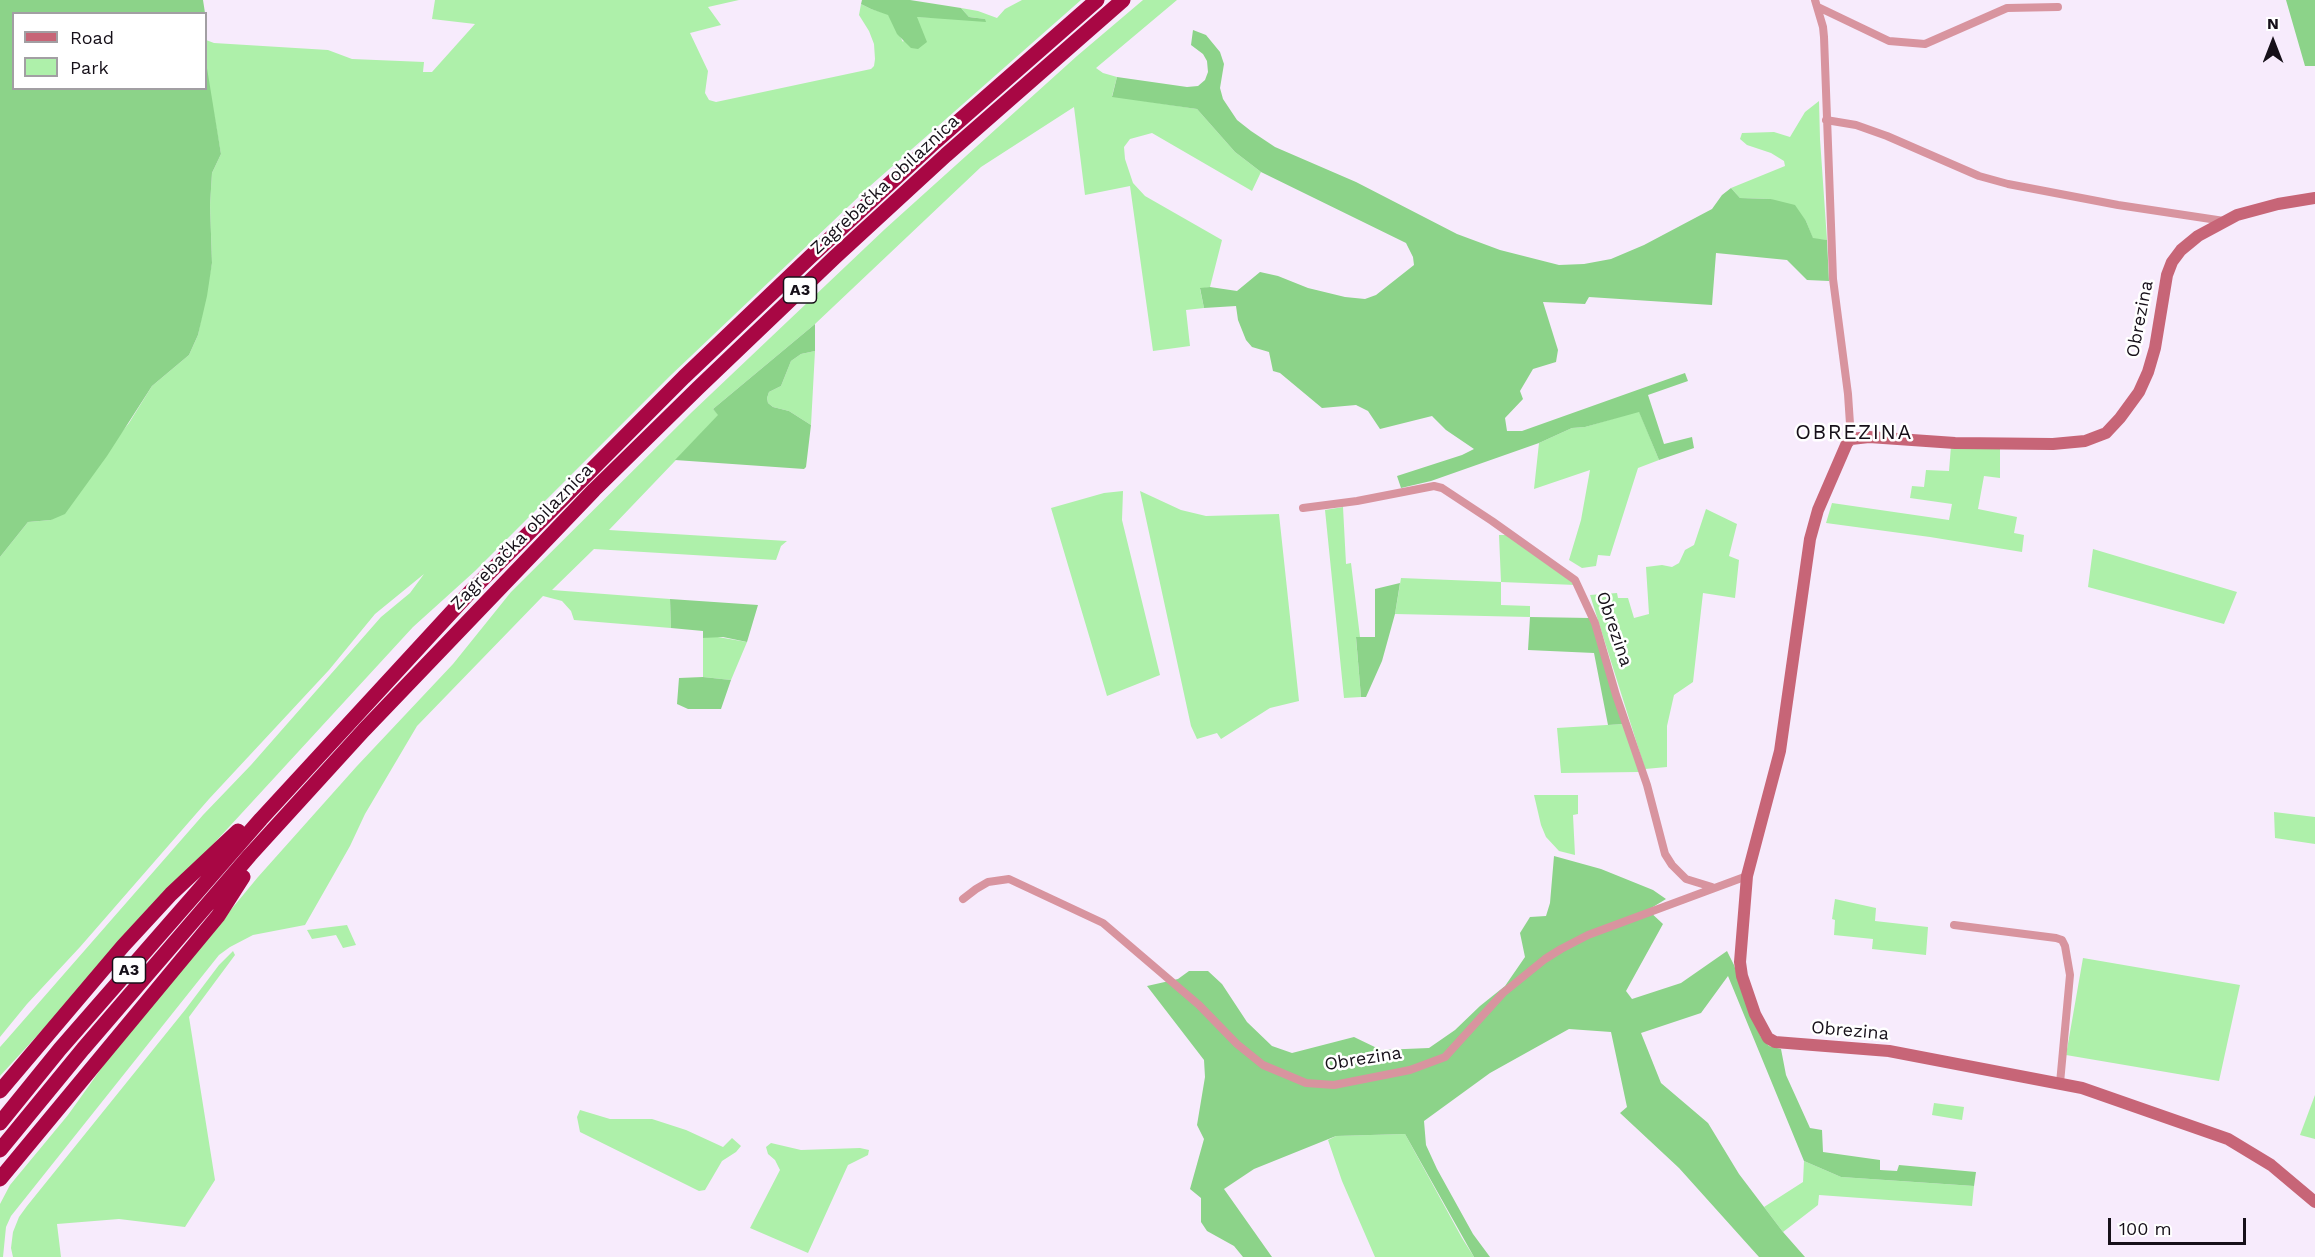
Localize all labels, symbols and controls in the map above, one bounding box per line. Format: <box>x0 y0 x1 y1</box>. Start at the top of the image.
legend <box>12 12 207 90</box>
north arrow <box>2243 12 2303 72</box>
text: N <box>2267 14 2279 33</box>
text: Road <box>70 27 114 48</box>
text: Park <box>70 57 109 78</box>
street label: Zagrebačka obilaznica <box>806 111 964 259</box>
road number: A3 <box>784 277 816 303</box>
street label: Obrezina <box>2122 279 2158 359</box>
district label: OBREZINA <box>1795 420 1913 446</box>
street label: Zagrebačka obilaznica <box>447 459 597 615</box>
street label: Obrezina <box>1591 589 1637 669</box>
road number: A3 <box>112 957 146 983</box>
street label: Obrezina <box>1810 1017 1890 1045</box>
street label: Obrezina <box>1323 1042 1403 1076</box>
scale bar <box>2111 1206 2249 1244</box>
text: 100 m <box>2119 1218 2172 1239</box>

